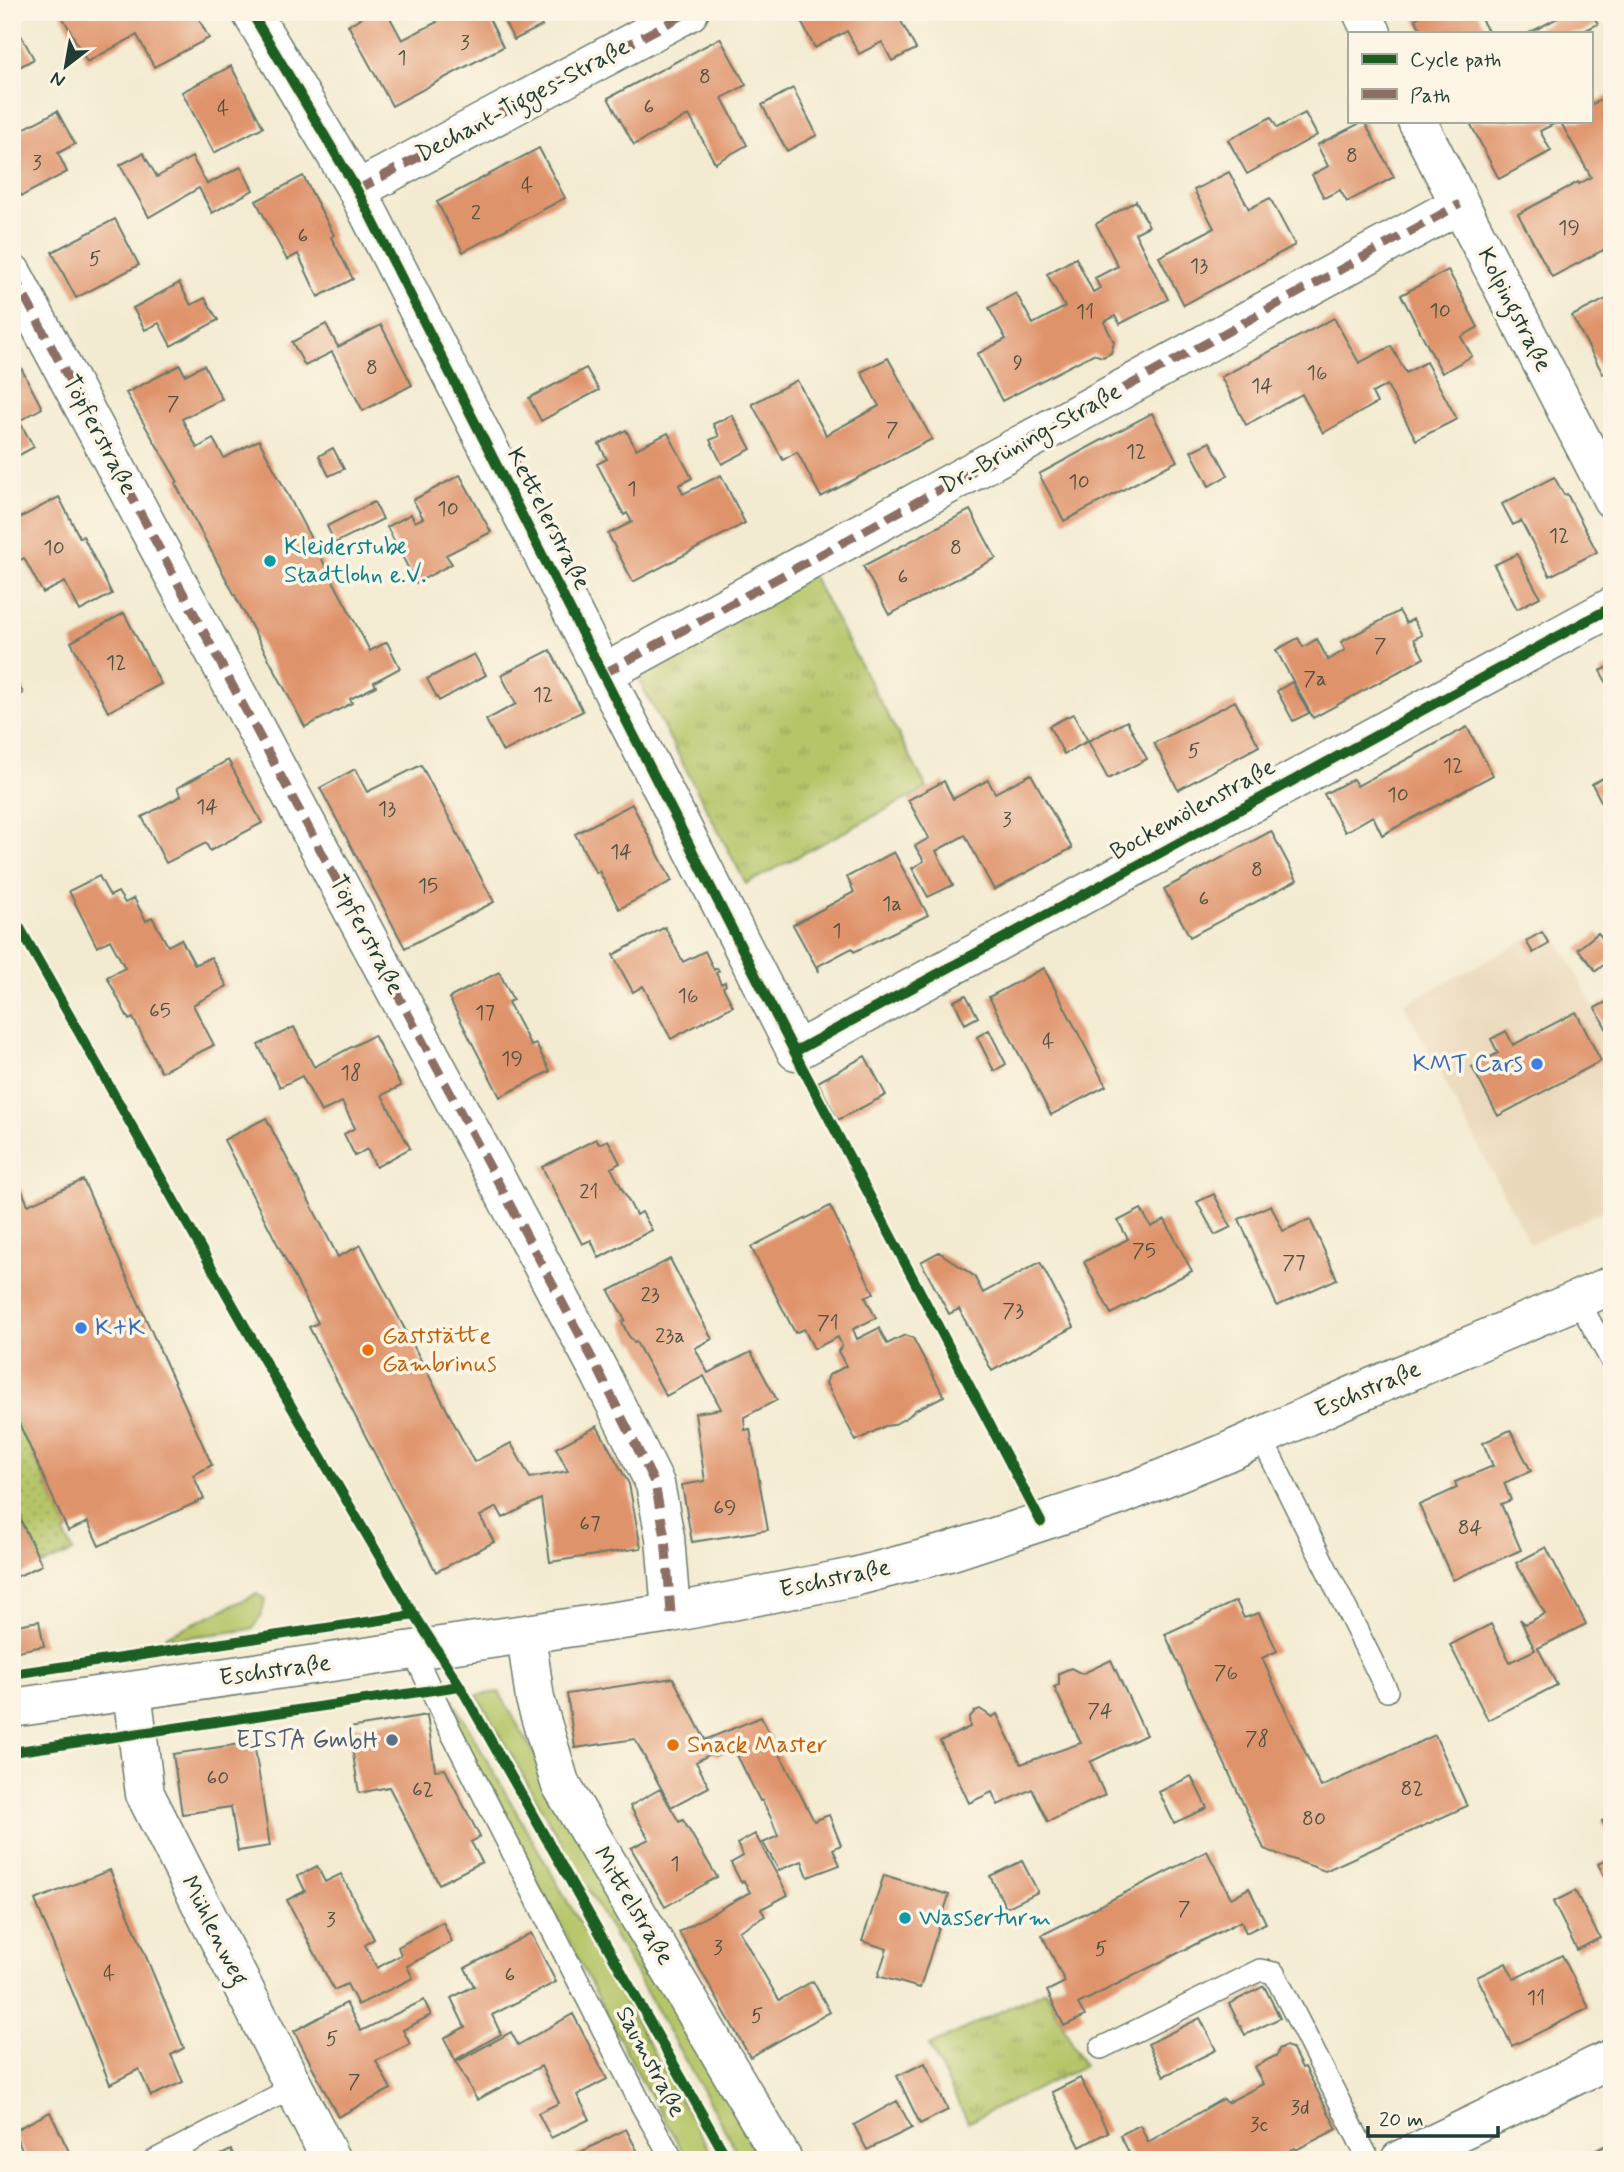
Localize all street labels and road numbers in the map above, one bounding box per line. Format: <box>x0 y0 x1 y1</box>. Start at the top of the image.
street label: Dechant-Tigges-Straße <box>411 31 637 173</box>
street label: Kolpingstraße <box>1467 243 1559 379</box>
street label: Töpferstraße <box>55 370 144 500</box>
street label: Dr.-Brüning-Straße <box>935 376 1128 503</box>
street label: Kettelerstraße <box>499 443 597 596</box>
street label: Bockemölenstraße <box>1105 752 1281 868</box>
street label: Töpferstraße <box>322 870 411 1000</box>
street label: Eschstraße <box>1310 1354 1426 1426</box>
street label: Eschstraße <box>777 1552 893 1606</box>
street label: Eschstraße <box>217 1648 333 1694</box>
street label: Mittelstraße <box>585 1841 681 1971</box>
street label: Mühlenweg <box>170 1871 255 1993</box>
street label: Saumstraße <box>608 2001 692 2123</box>

